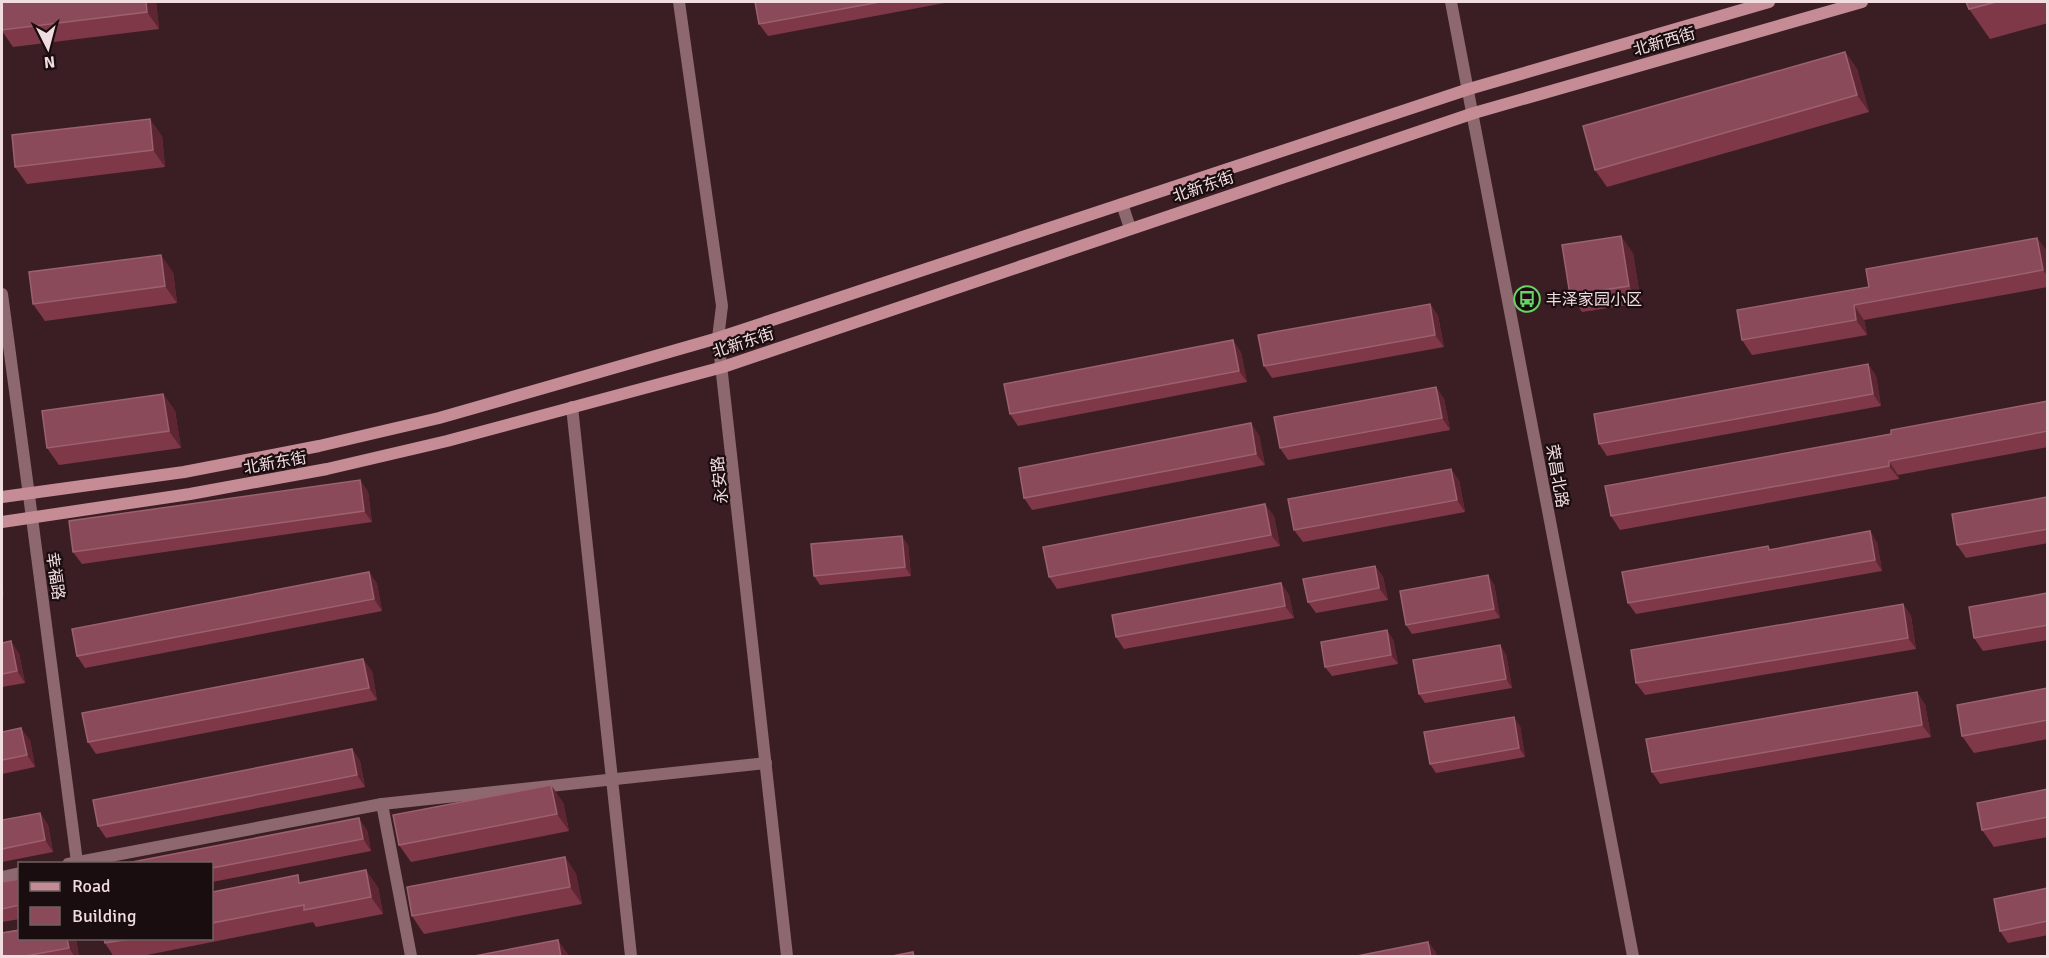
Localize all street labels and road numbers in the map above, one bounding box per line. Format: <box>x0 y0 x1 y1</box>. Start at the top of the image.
street label: 北新西街 <box>1631 24 1698 60</box>
street label: 北新东街 <box>1170 167 1237 207</box>
street label: 北新东街 <box>710 324 777 362</box>
street label: 荣昌北路 <box>1542 443 1572 509</box>
street label: 北新东街 <box>242 448 308 478</box>
street label: 永安路 <box>708 455 732 505</box>
street label: 幸福路 <box>42 551 68 601</box>

